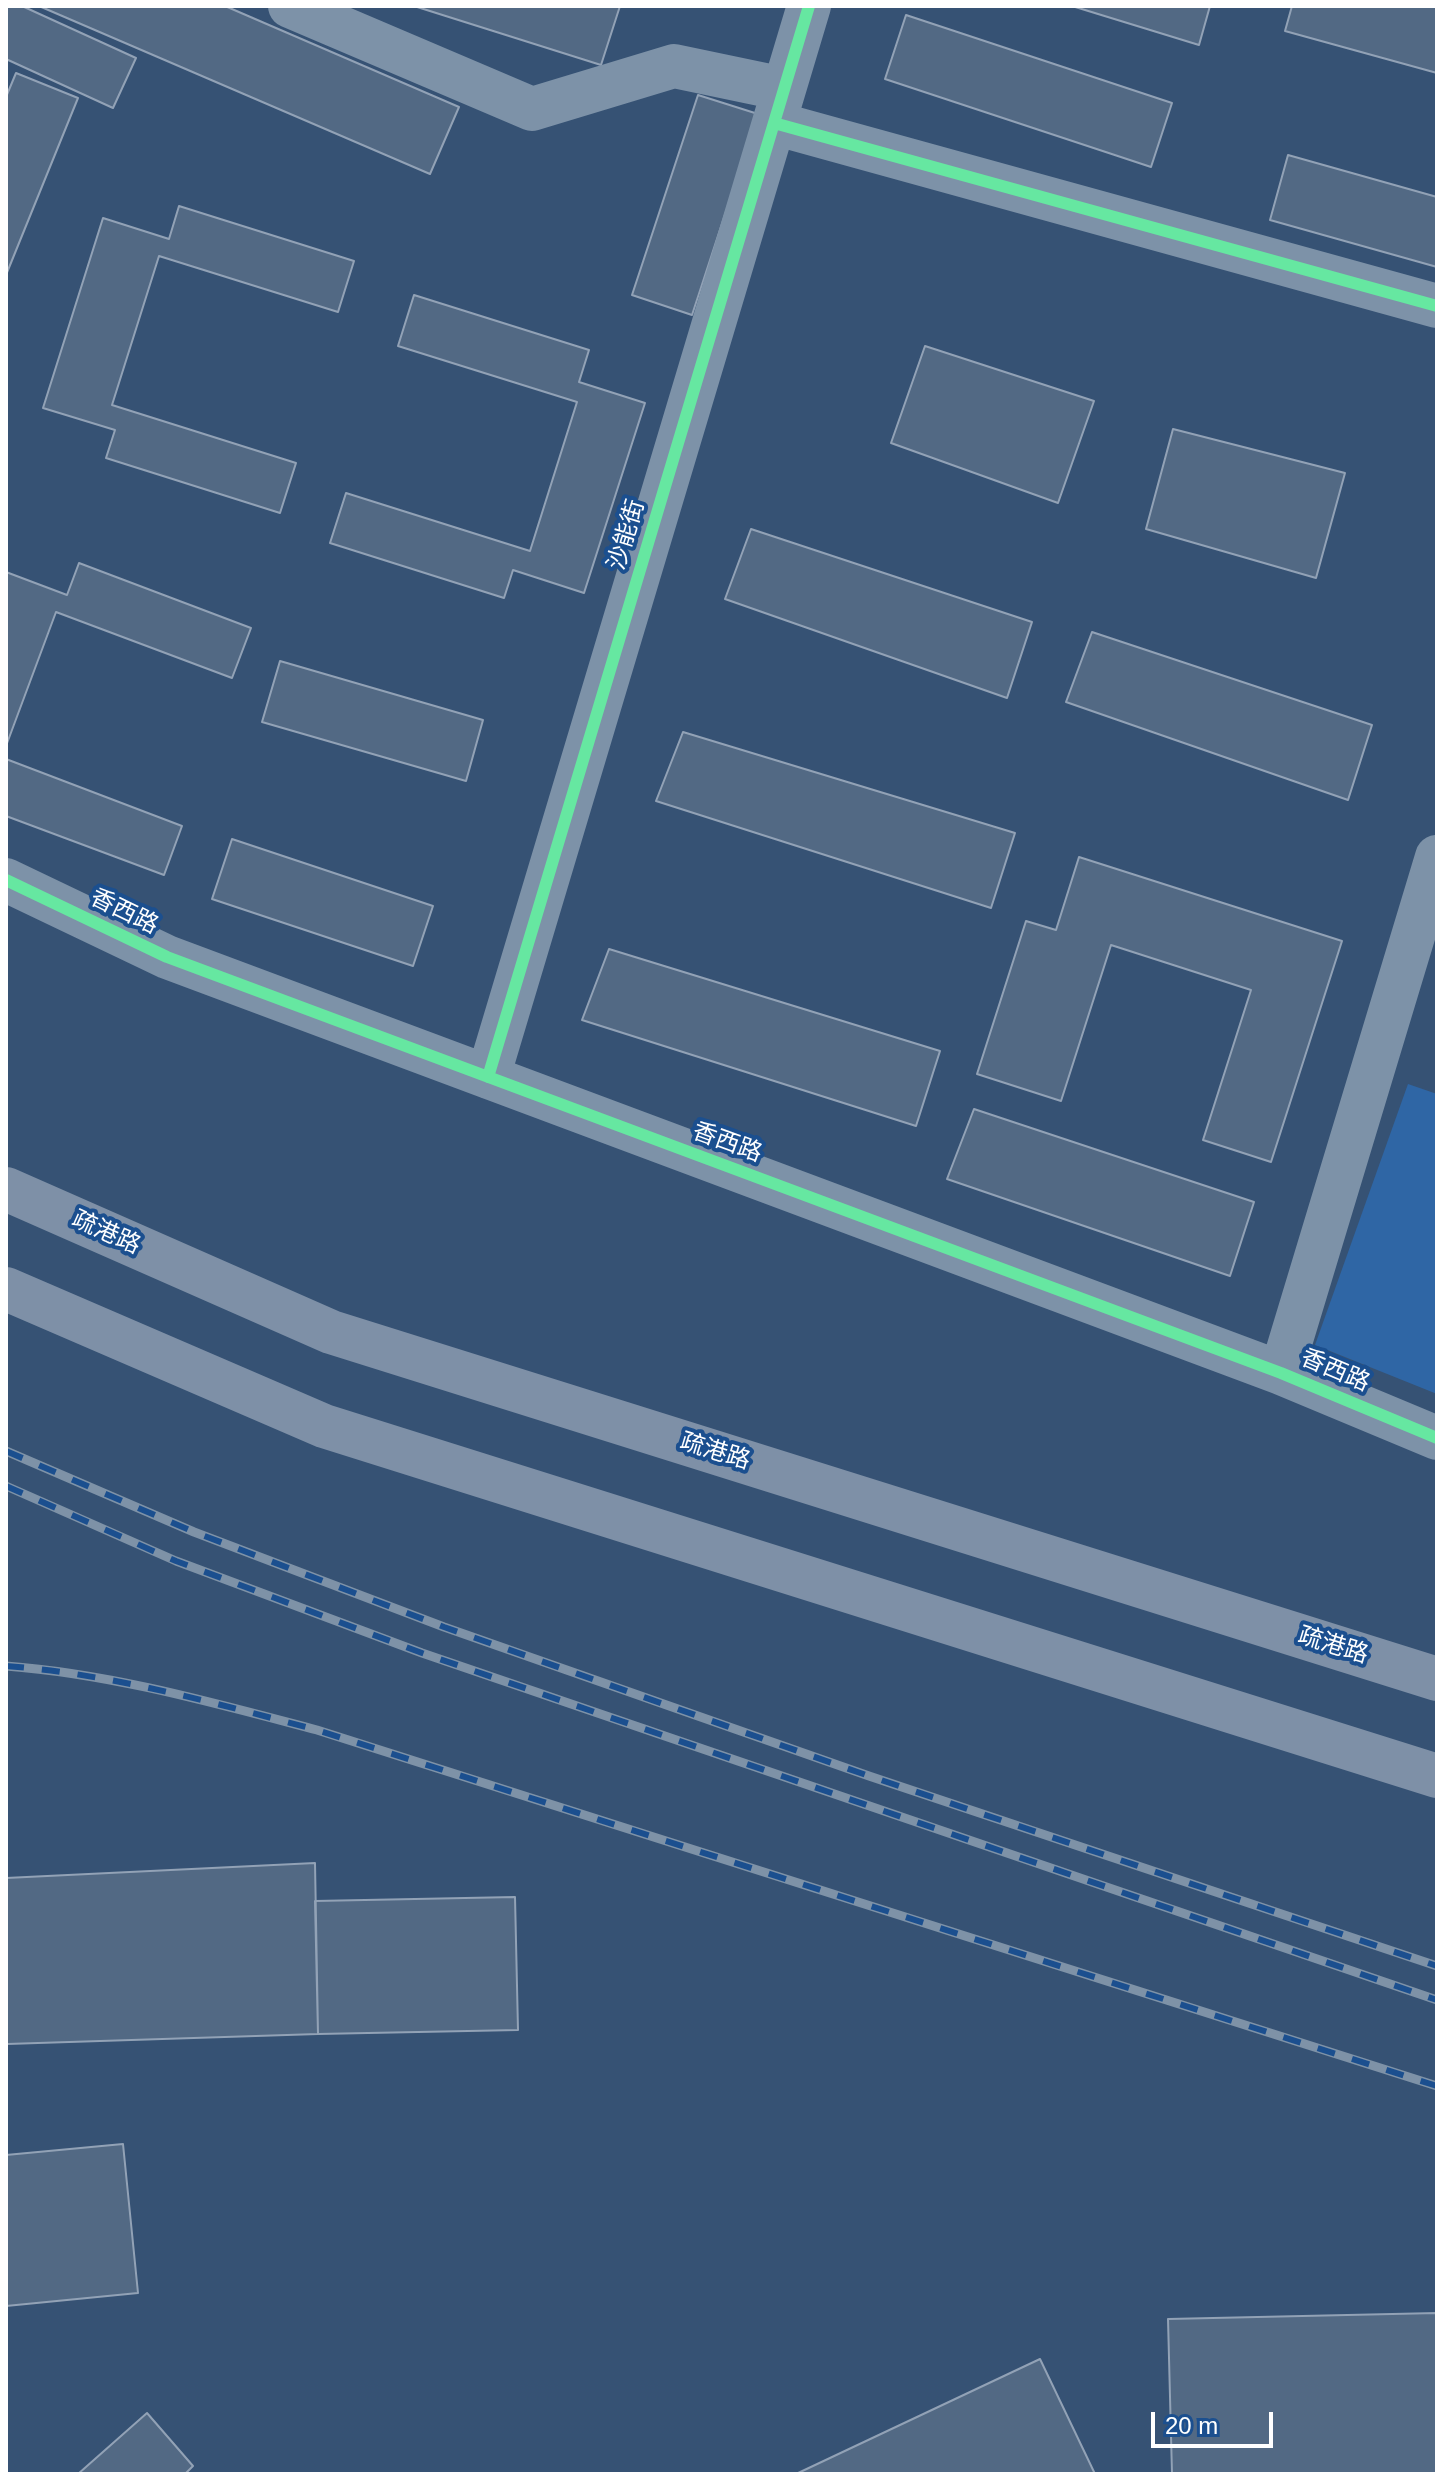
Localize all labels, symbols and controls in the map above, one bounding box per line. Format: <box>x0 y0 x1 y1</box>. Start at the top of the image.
street label: 沙能街 <box>603 496 651 574</box>
street label: 香西路 <box>85 883 163 941</box>
street label: 香西路 <box>688 1117 766 1169</box>
street label: 疏港路 <box>67 1205 145 1261</box>
street label: 香西路 <box>1296 1344 1374 1398</box>
street label: 疏港路 <box>676 1428 754 1476</box>
street label: 疏港路 <box>1294 1622 1372 1670</box>
scale bar <box>1155 2396 1277 2446</box>
text: 20 m <box>1165 2412 1218 2439</box>

